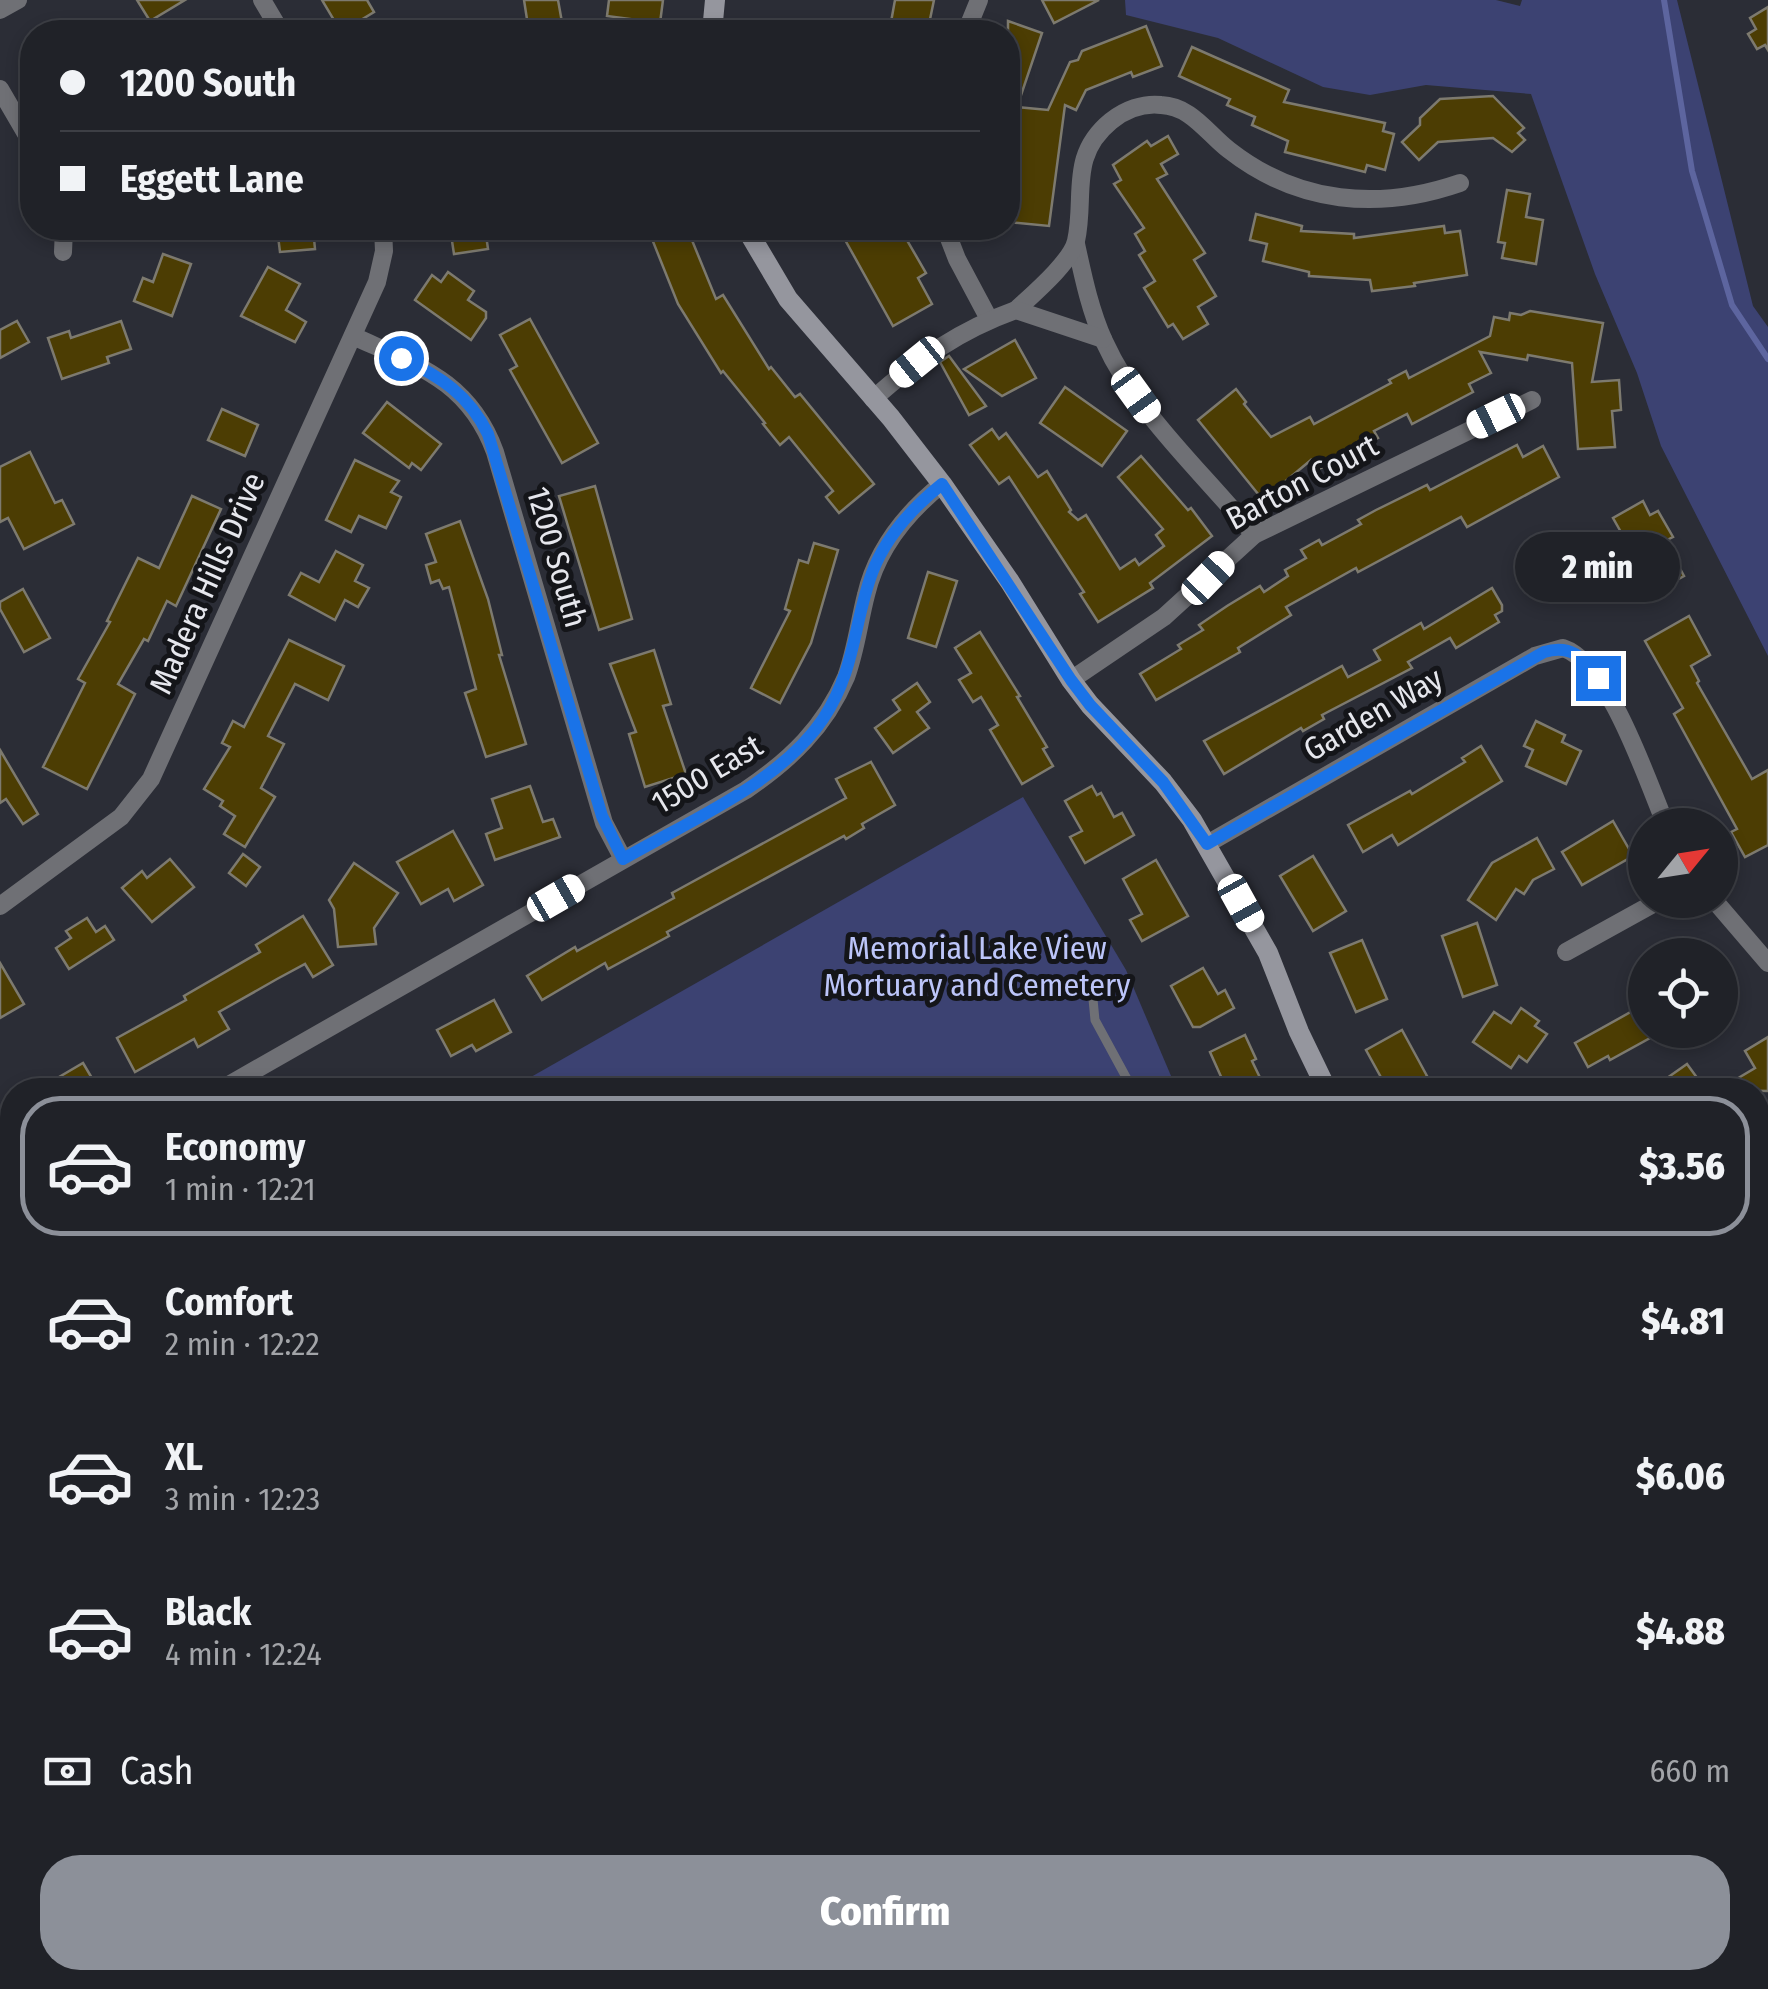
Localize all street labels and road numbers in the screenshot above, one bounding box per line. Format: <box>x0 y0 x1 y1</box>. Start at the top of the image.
street label: Barton Court <box>1220 426 1385 538</box>
street label: Madera Hills Drive <box>141 467 273 699</box>
street label: 1200 South <box>519 482 595 632</box>
street label: Garden Way <box>1297 659 1450 769</box>
street label: 1500 East <box>645 726 770 822</box>

